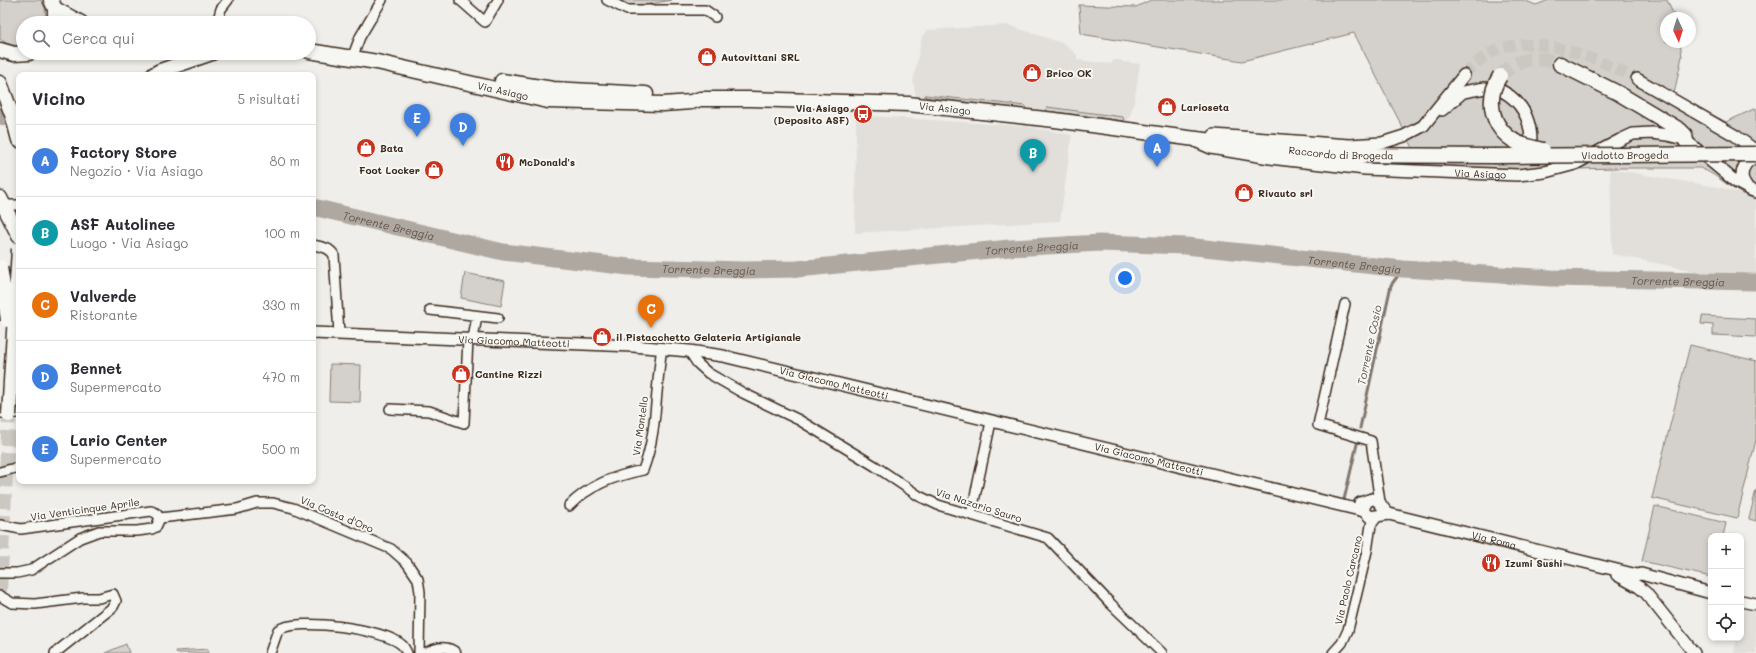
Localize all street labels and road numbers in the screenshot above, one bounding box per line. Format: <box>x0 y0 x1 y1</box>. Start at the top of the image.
street label: Via Asiago <box>476 78 530 103</box>
street label: Via Asiago <box>918 98 971 118</box>
street label: Raccordo di Brogeda <box>1288 143 1394 162</box>
street label: Viadotto Brogeda <box>1581 148 1669 162</box>
street label: Via Asiago <box>1454 166 1506 182</box>
street label: Via Giacomo Matteotti <box>458 332 570 350</box>
street label: Via Giacomo Matteotti <box>778 363 890 403</box>
street label: Via Montello <box>629 395 651 457</box>
street label: Via Giacomo Matteotti <box>1093 439 1205 479</box>
street label: Via Nazario Sauro <box>934 484 1024 526</box>
street label: Via Costa d'Oro <box>298 492 376 536</box>
street label: Via Venticinque Aprile <box>29 494 141 524</box>
street label: Via Roma <box>1470 528 1518 552</box>
street label: Via Paolo Carcano <box>1331 534 1365 626</box>

